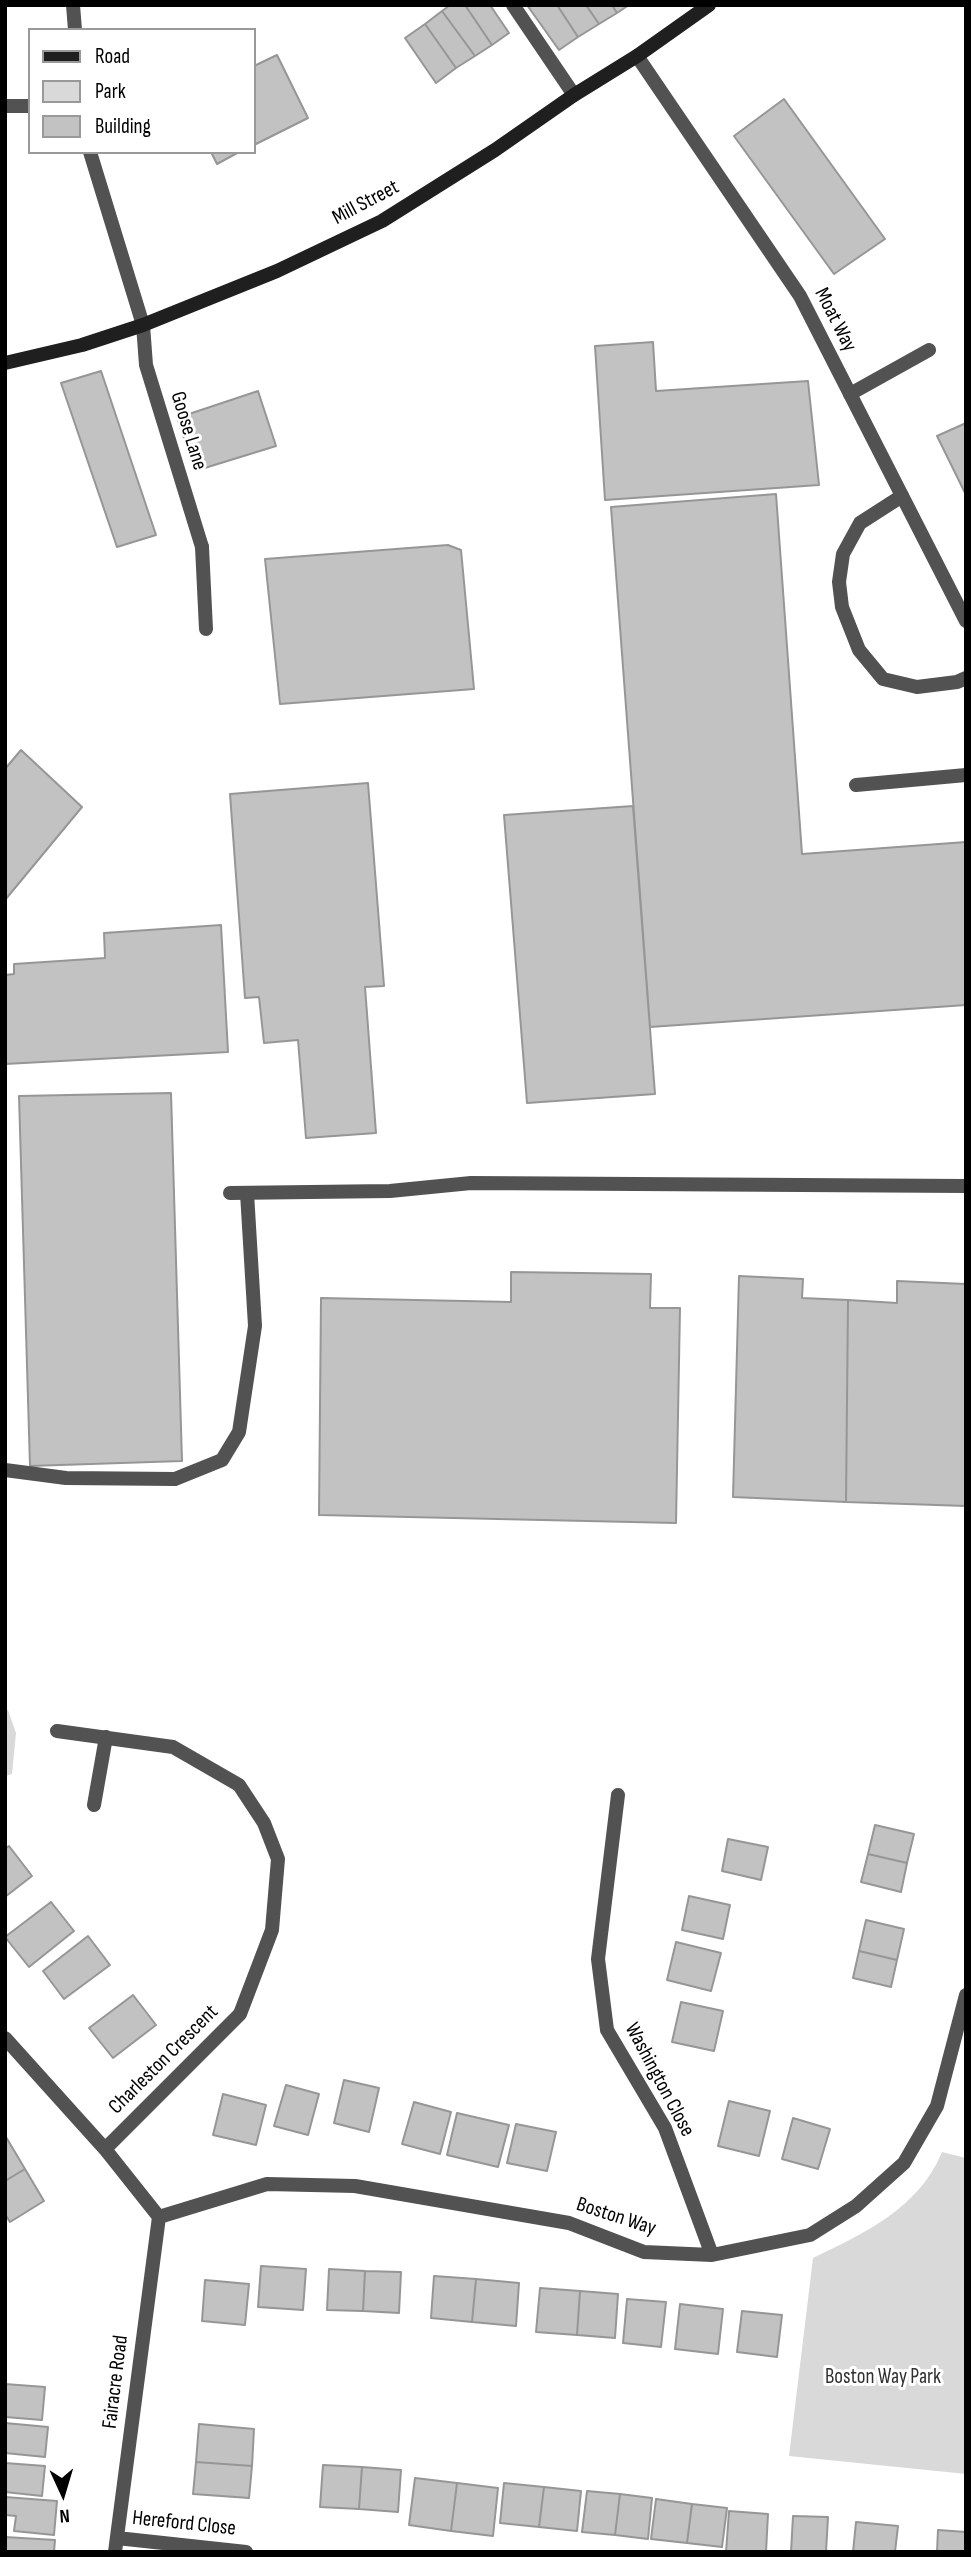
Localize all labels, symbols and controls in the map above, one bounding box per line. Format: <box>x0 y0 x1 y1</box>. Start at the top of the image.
legend <box>28 28 256 154</box>
text: Road <box>95 44 130 69</box>
text: Park <box>95 79 126 104</box>
text: Building <box>95 114 151 139</box>
street label: Mill Street <box>328 175 404 231</box>
street label: Moat Way <box>808 284 862 356</box>
street label: Goose Lane <box>164 389 212 473</box>
street label: Charleston Crescent <box>104 2000 224 2120</box>
street label: Washington Close <box>619 2019 699 2141</box>
street label: Boston Way <box>573 2192 659 2242</box>
street label: Fairacre Road <box>98 2334 134 2430</box>
park label: Boston Way Park <box>825 2365 941 2391</box>
north arrow <box>28 2459 98 2529</box>
text: N <box>59 2504 70 2527</box>
street label: Hereford Close <box>131 2506 237 2542</box>

